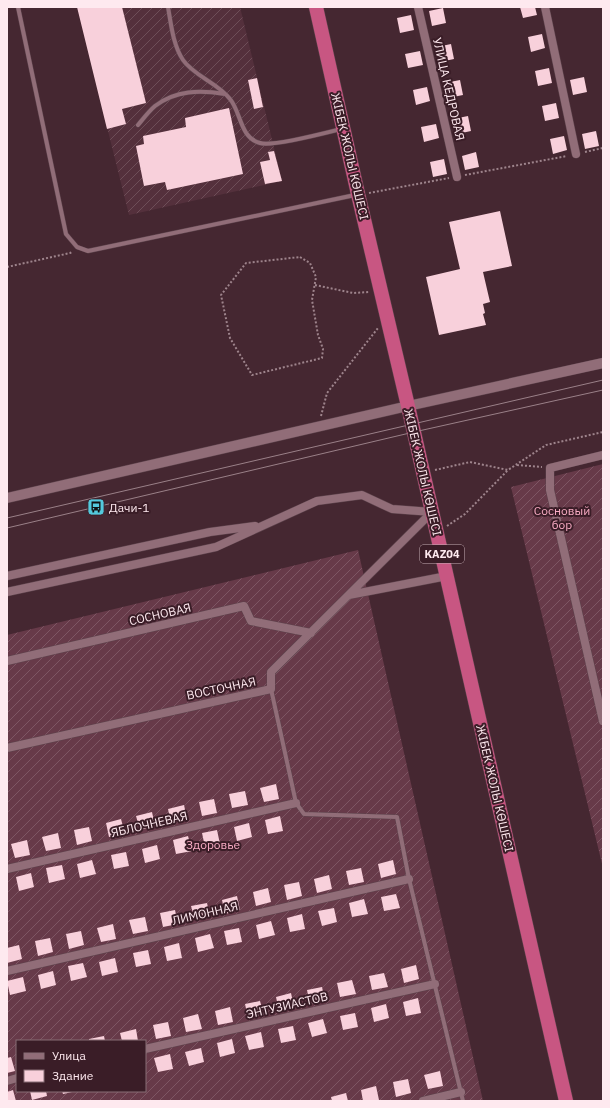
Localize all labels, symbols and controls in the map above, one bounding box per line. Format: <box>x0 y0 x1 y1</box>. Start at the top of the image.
street label: УЛИЦА КЕДРОВАЯ <box>430 36 468 142</box>
street label: ЖІБЕК ЖОЛЫ КӨШЕСІ <box>328 91 372 221</box>
street label: ЖІБЕК ЖОЛЫ КӨШЕСІ <box>401 407 445 537</box>
bus stop icon: Дачи-1 <box>86 497 106 517</box>
place label: Дачи-1 <box>109 500 149 515</box>
park label: Сосновый бор <box>534 503 590 532</box>
road number: KАZ04 <box>420 545 464 563</box>
street label: СОСНОВАЯ <box>127 600 193 628</box>
street label: ВОСТОЧНАЯ <box>185 673 257 703</box>
street label: ЖІБЕК ЖОЛЫ КӨШЕСІ <box>473 723 517 853</box>
street label: ЯБЛОЧНЕВАЯ <box>109 808 189 840</box>
park label: Здоровье <box>186 837 240 852</box>
street label: ЛИМОННАЯ <box>171 898 239 928</box>
street label: ЭНТУЗИАСТОВ <box>245 988 330 1022</box>
legend <box>16 1040 146 1092</box>
text: Улица <box>52 1048 86 1063</box>
text: Здание <box>52 1068 94 1083</box>

